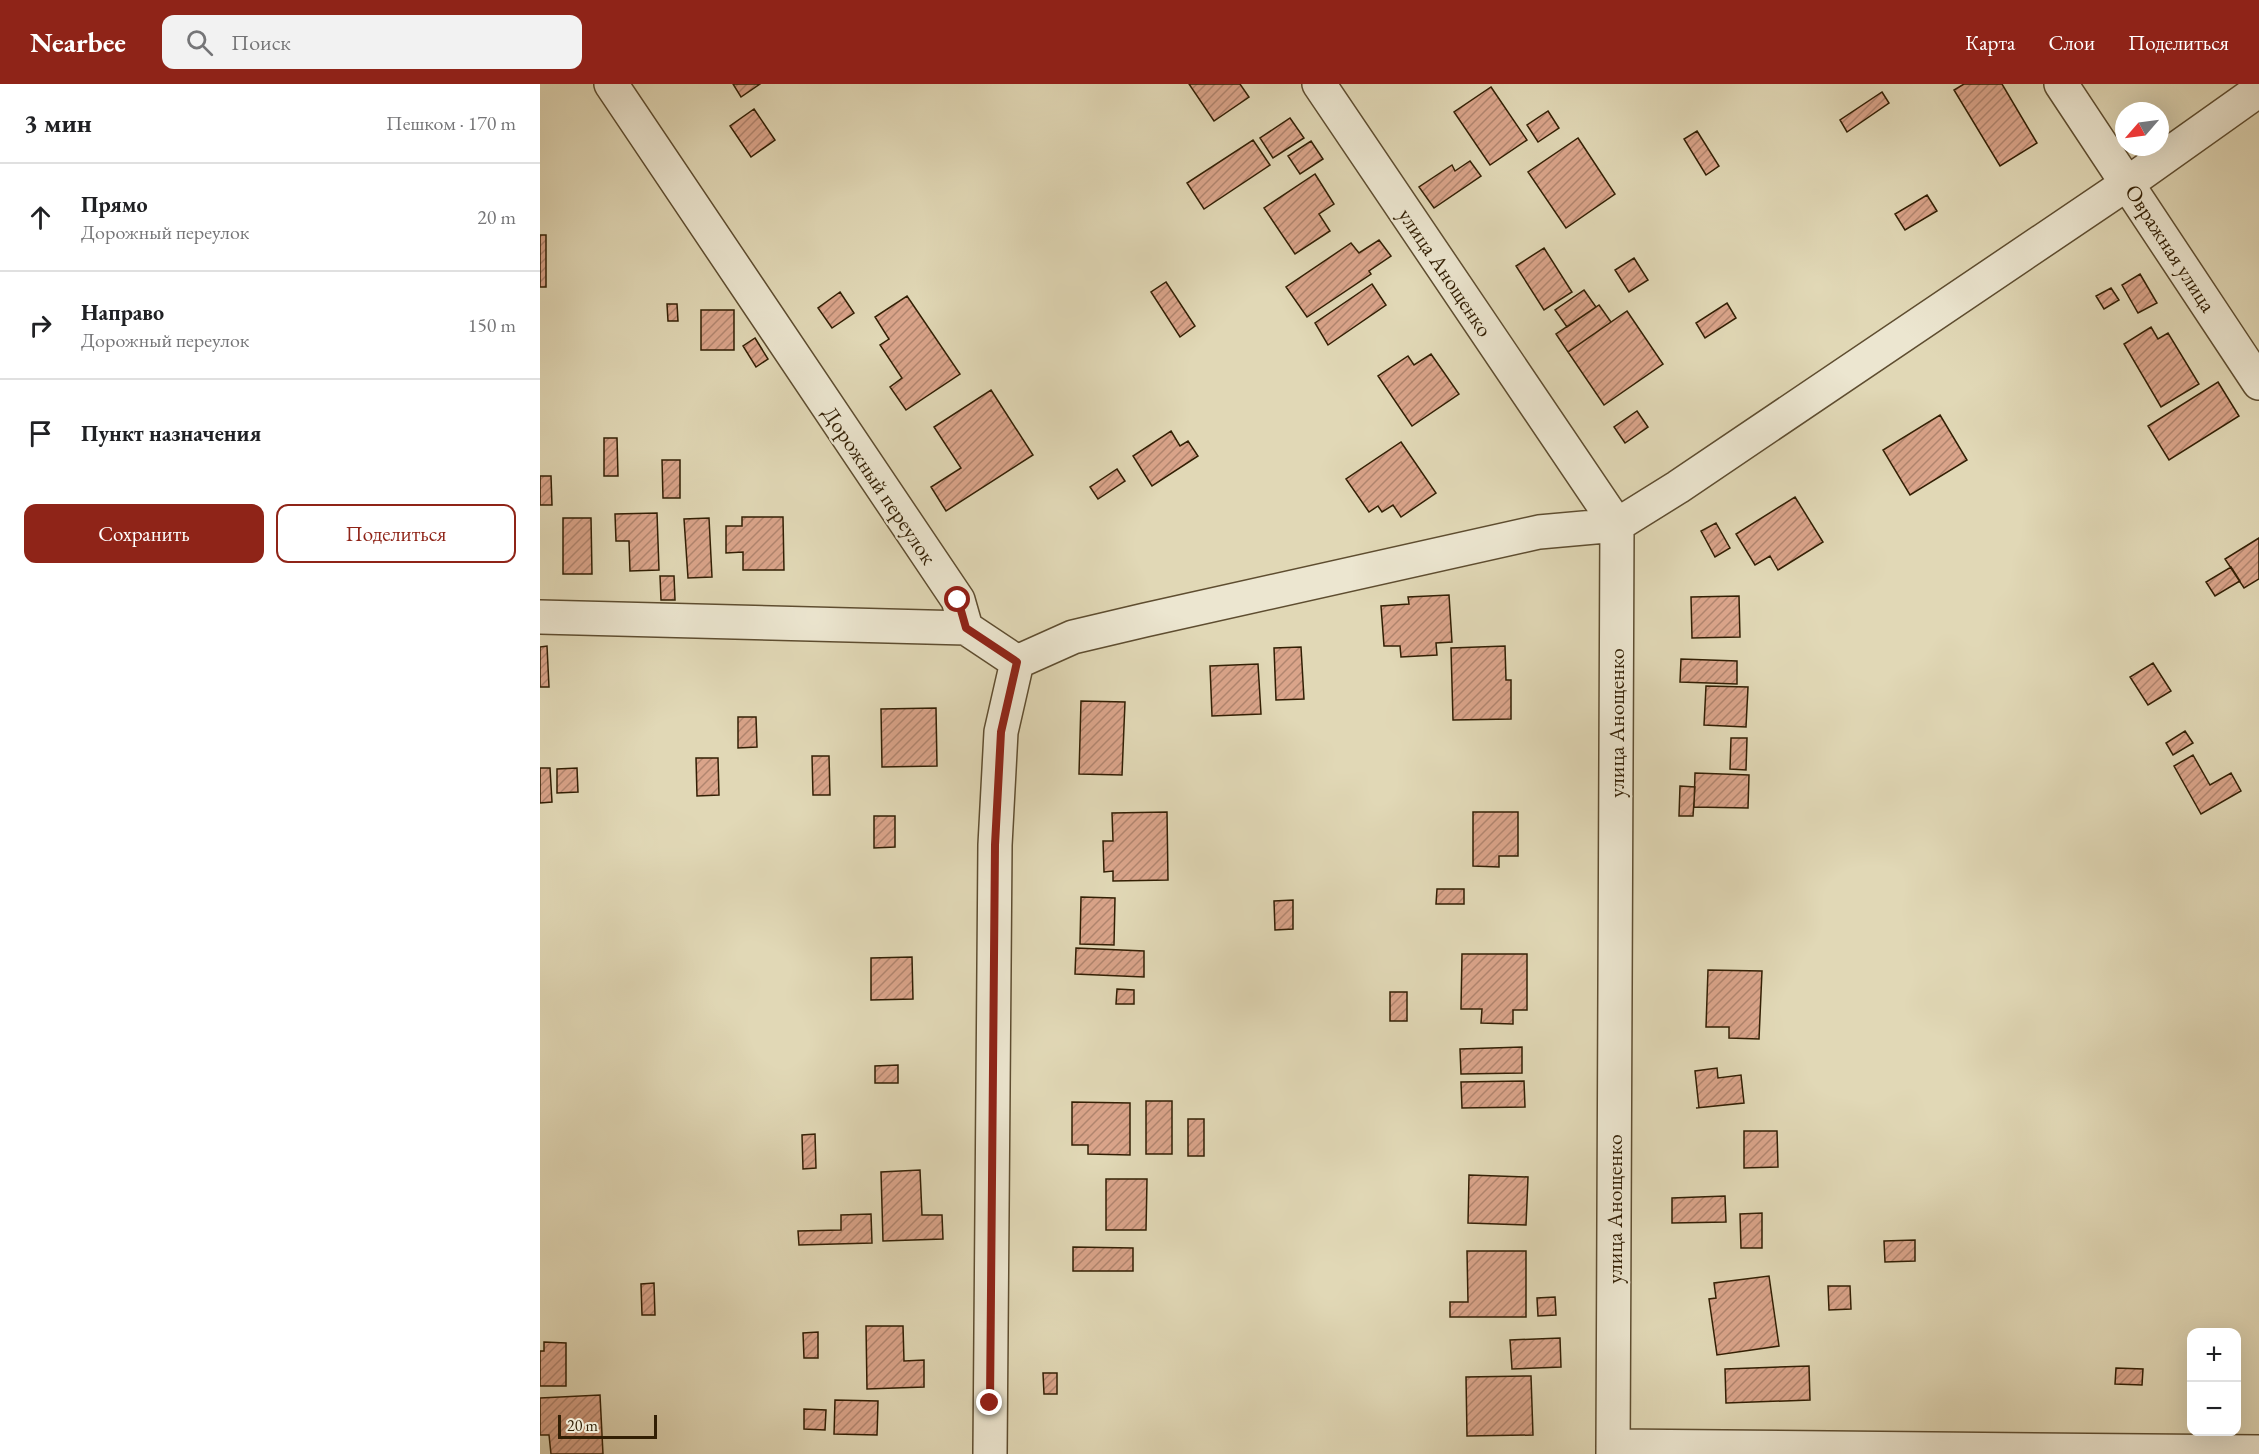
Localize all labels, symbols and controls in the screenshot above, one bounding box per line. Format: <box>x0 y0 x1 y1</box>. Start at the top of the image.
search box <box>162 15 582 69</box>
text: Nearbee <box>30 24 126 60</box>
icon: search <box>183 26 216 59</box>
text: Поиск <box>231 28 291 57</box>
text: Карта <box>1965 29 2015 56</box>
text: Слои <box>2048 29 2095 56</box>
text: Поделиться <box>2128 29 2229 56</box>
north arrow <box>2115 102 2169 156</box>
text: 3 мин <box>24 106 92 140</box>
text: Пешком · 170 m <box>386 110 516 136</box>
street label: Овражная улица <box>2118 179 2223 318</box>
text: Прямо <box>81 190 148 219</box>
icon: ahead <box>24 201 57 234</box>
street label: улица Анощенко <box>1392 202 1499 342</box>
text: 20 m <box>477 204 516 230</box>
text: Дорожный переулок <box>81 219 249 245</box>
text: Направо <box>81 298 164 327</box>
icon: right <box>24 309 57 342</box>
text: 150 m <box>468 312 516 338</box>
text: Дорожный переулок <box>81 327 249 353</box>
street label: Дорожный переулок <box>816 400 944 571</box>
icon: arrive <box>24 417 57 450</box>
text: Пункт назначения <box>81 419 261 448</box>
button: Сохранить <box>24 504 264 563</box>
button: Поделиться <box>276 504 516 563</box>
route start <box>944 586 970 612</box>
street label: улица Анощенко <box>1602 648 1631 798</box>
street label: улица Анощенко <box>1600 1134 1629 1284</box>
map controls <box>2187 1328 2241 1436</box>
button: + <box>2187 1328 2241 1382</box>
button: − <box>2187 1382 2241 1436</box>
route end <box>976 1389 1002 1415</box>
scale bar <box>558 1412 657 1440</box>
text: 20 m <box>567 1415 598 1436</box>

